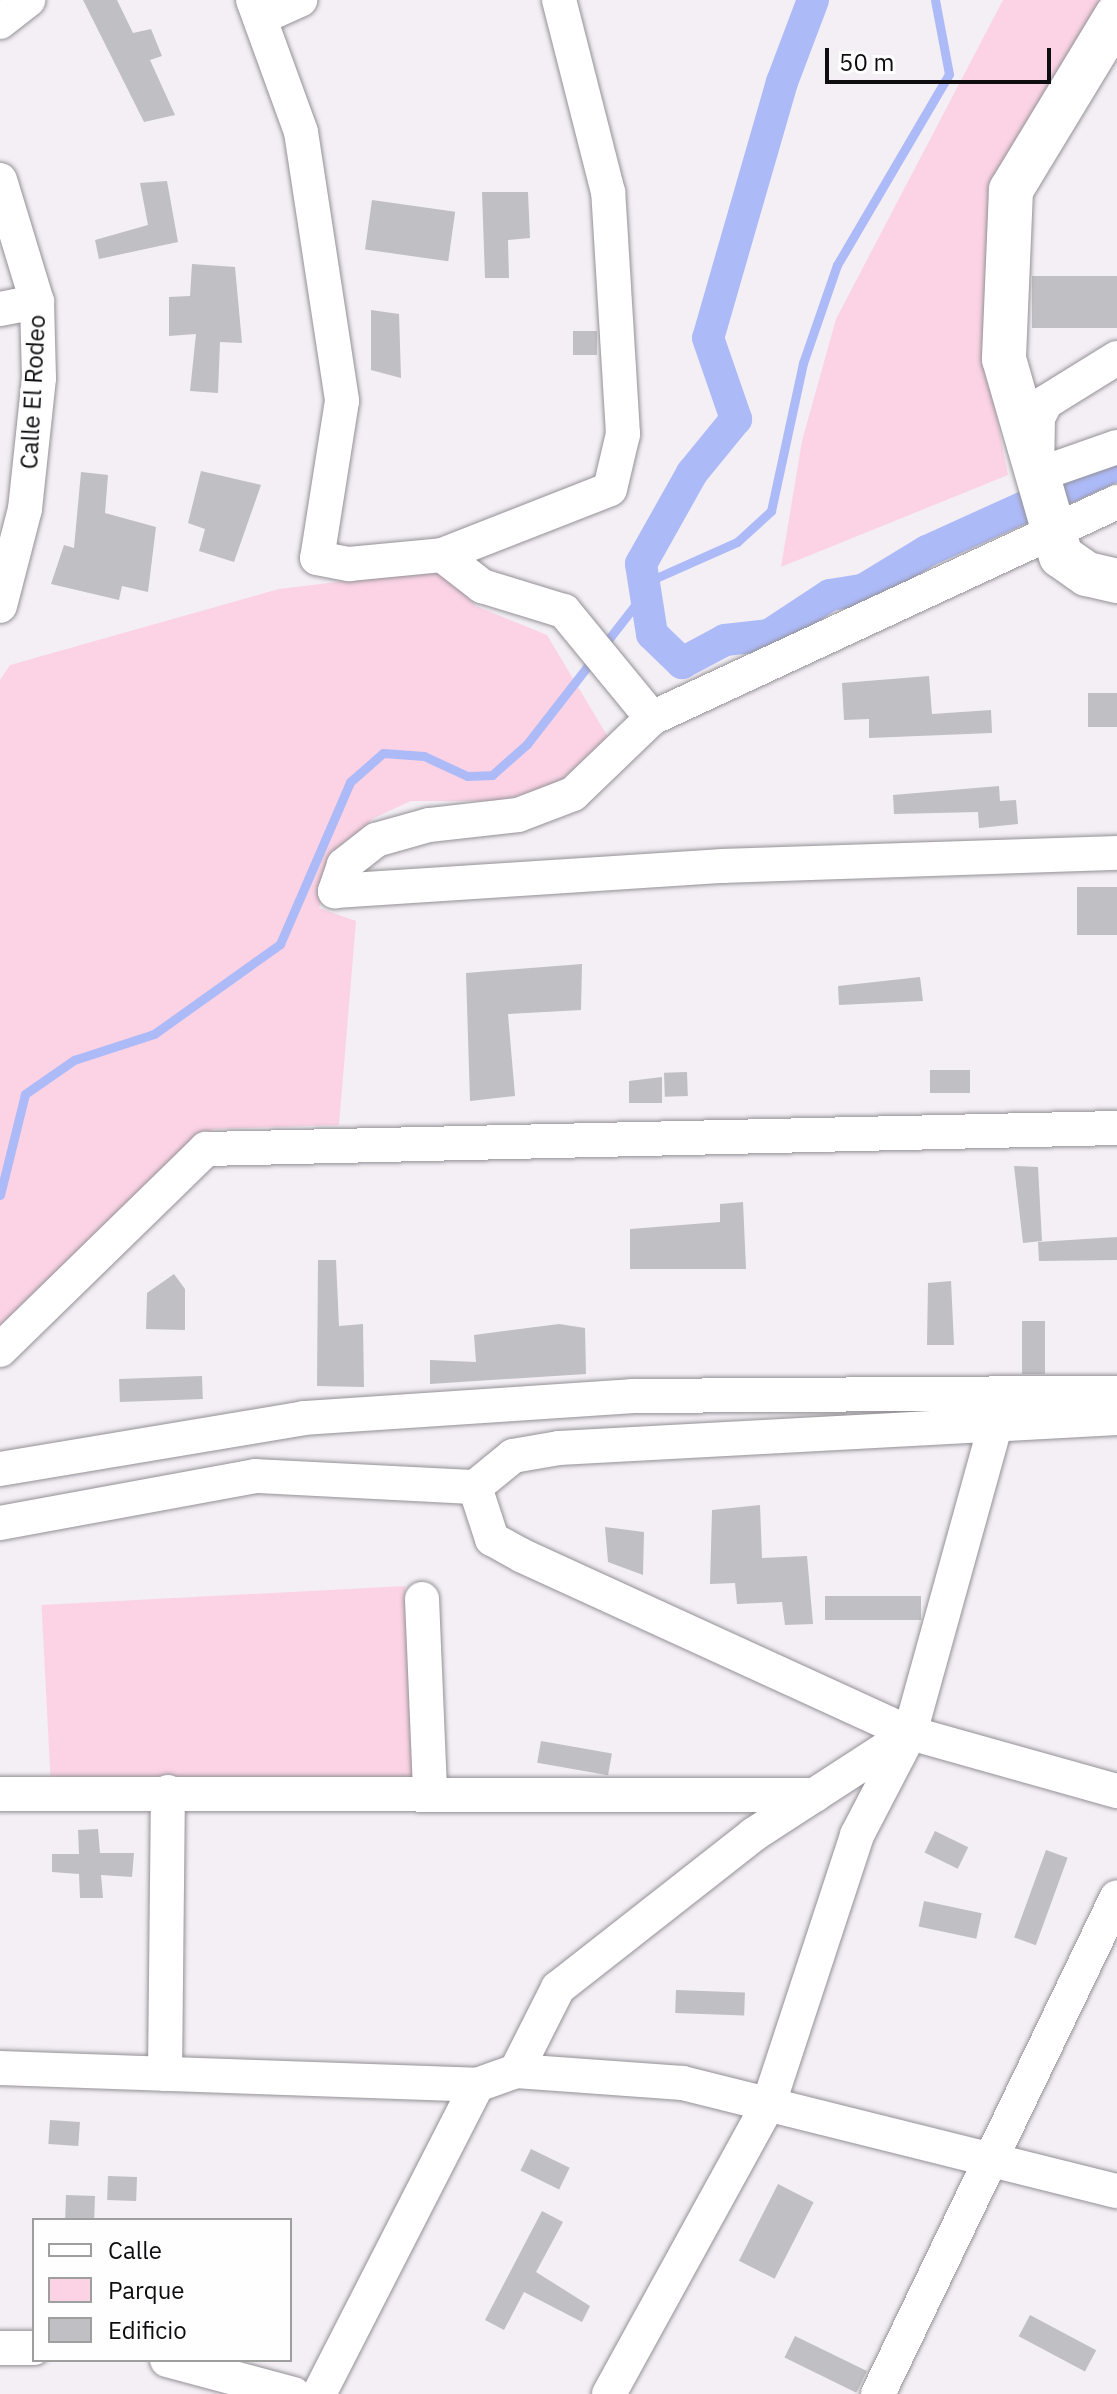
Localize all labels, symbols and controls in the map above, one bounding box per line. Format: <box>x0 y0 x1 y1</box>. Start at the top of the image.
scale bar <box>829 32 1055 82</box>
text: 50 m <box>839 46 894 78</box>
street label: Calle El Rodeo <box>15 314 51 470</box>
legend <box>32 2218 292 2362</box>
text: Calle <box>108 2234 162 2266</box>
text: Parque <box>108 2274 185 2306</box>
text: Edificio <box>108 2314 187 2346</box>

